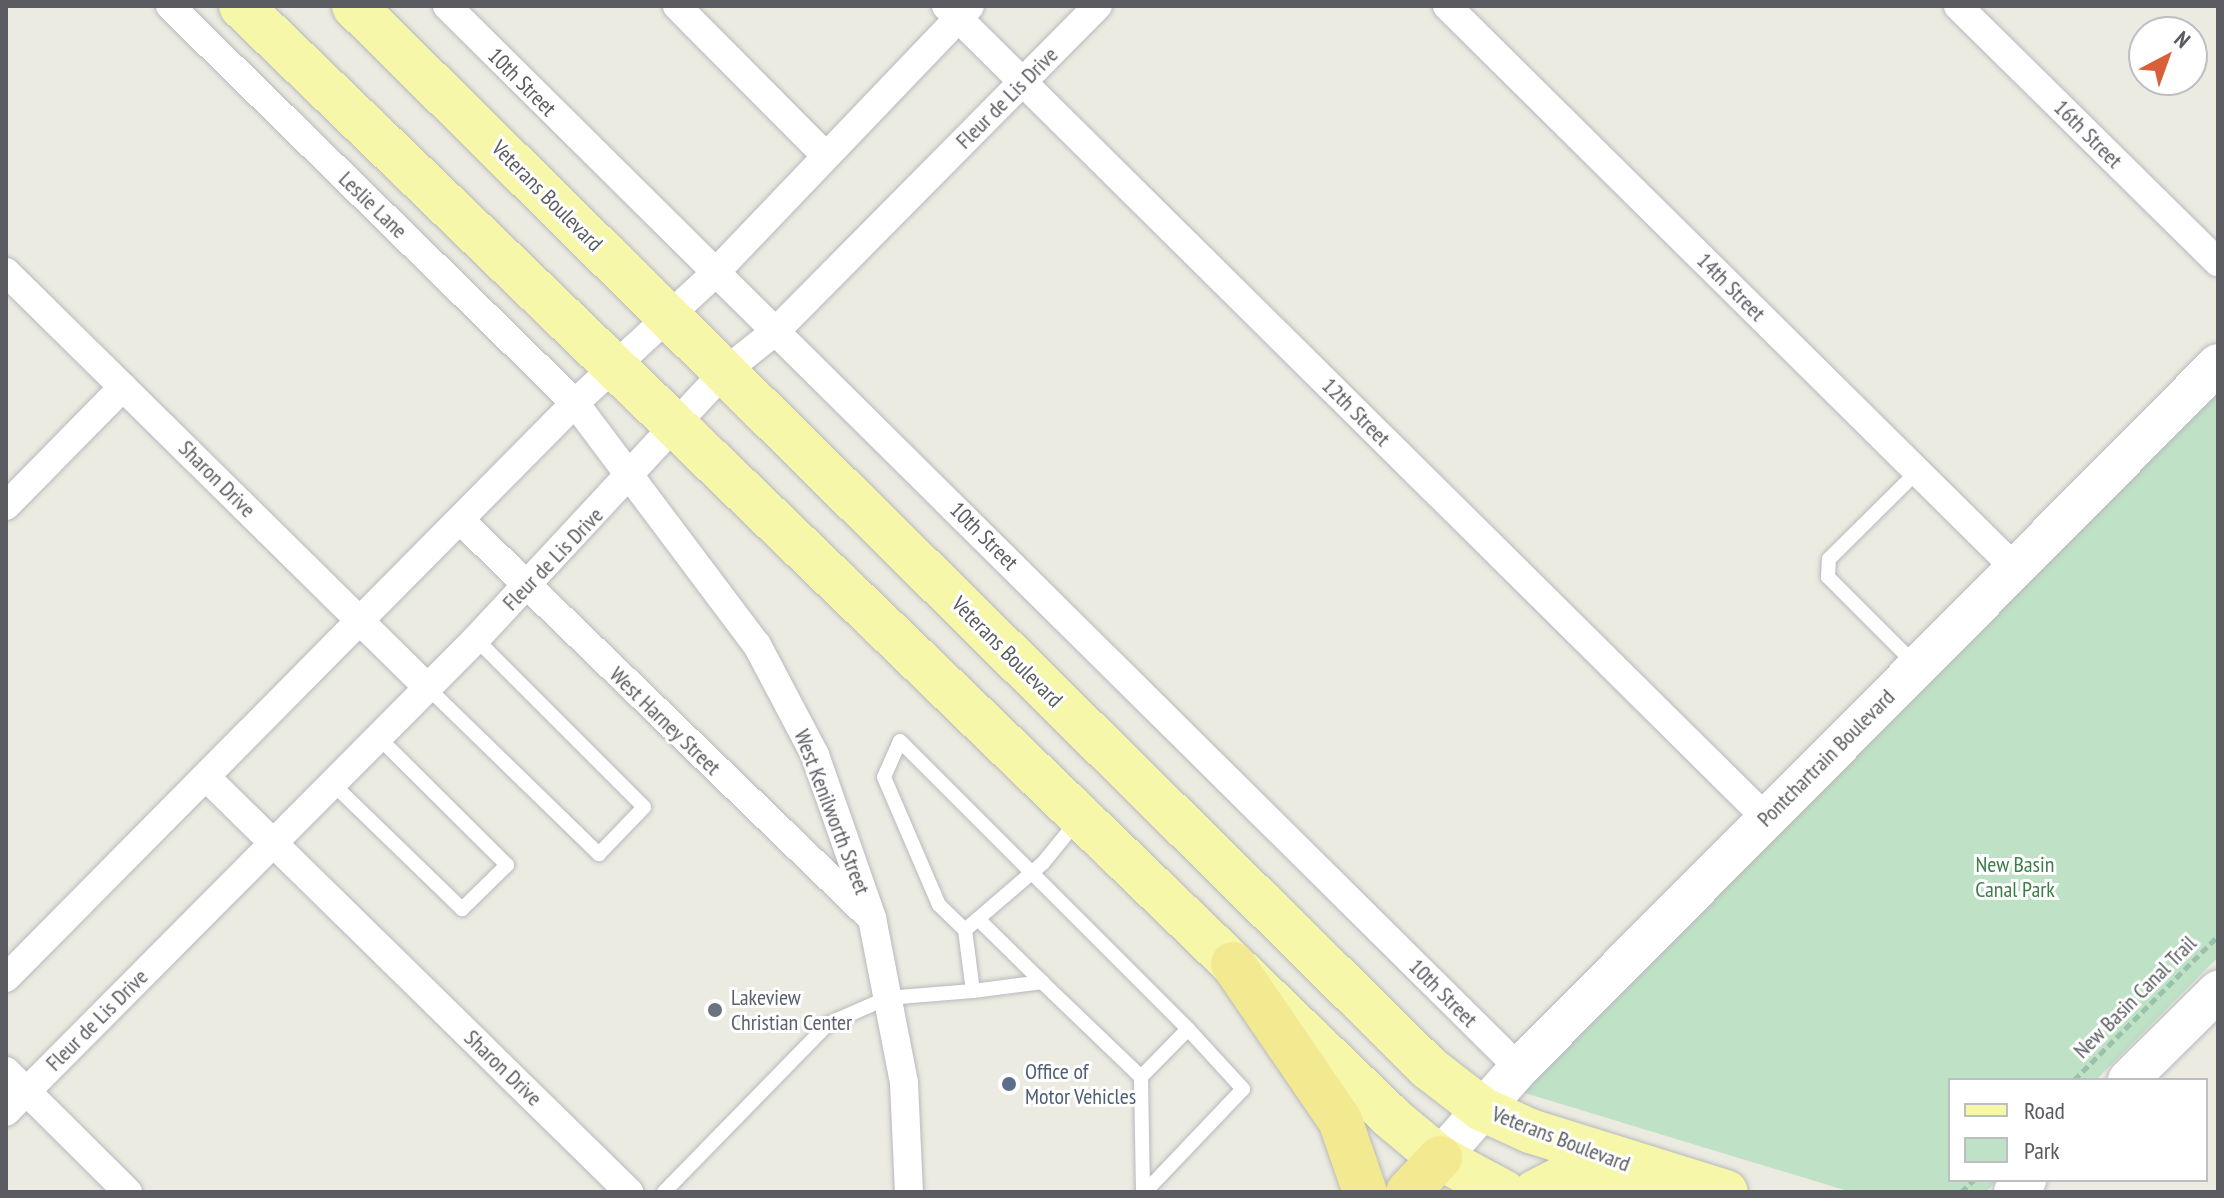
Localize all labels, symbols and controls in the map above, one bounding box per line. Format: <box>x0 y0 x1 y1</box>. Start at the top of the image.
north arrow <box>2128 16 2208 96</box>
text: N <box>2169 25 2196 54</box>
street label: 10th Street <box>482 42 562 122</box>
street label: Fleur de Lis Drive <box>951 42 1063 154</box>
street label: 16th Street <box>2048 94 2128 174</box>
street label: Veterans Boulevard <box>486 135 608 257</box>
street label: Leslie Lane <box>333 166 413 244</box>
street label: 14th Street <box>1691 247 1771 327</box>
street label: 12th Street <box>1316 372 1396 452</box>
street label: Sharon Drive <box>173 435 261 523</box>
street label: 10th Street <box>944 496 1024 576</box>
street label: Fleur de Lis Drive <box>497 502 609 616</box>
street label: Veterans Boulevard <box>946 591 1068 713</box>
street label: West Harney Street <box>604 661 726 781</box>
street label: Pontchartrain Boulevard <box>1752 684 1900 832</box>
street label: West Kenilworth Street <box>788 726 876 898</box>
park label: New Basin Canal Park <box>1975 851 2055 902</box>
street label: New Basin Canal Trail <box>2068 930 2202 1064</box>
street label: 10th Street <box>1403 953 1483 1033</box>
street label: Fleur de Lis Drive <box>41 964 153 1076</box>
place label: Lakeview Christian Center <box>731 984 852 1036</box>
marker: Lakeview Christian Center <box>706 1001 724 1019</box>
street label: Sharon Drive <box>459 1025 547 1111</box>
place label: Office of Motor Vehicles <box>1025 1058 1137 1110</box>
marker: Office of Motor Vehicles <box>1000 1075 1018 1093</box>
legend <box>1948 1078 2208 1182</box>
text: Road <box>2024 1095 2065 1126</box>
street label: Veterans Boulevard <box>1488 1101 1634 1177</box>
text: Park <box>2024 1135 2060 1166</box>

